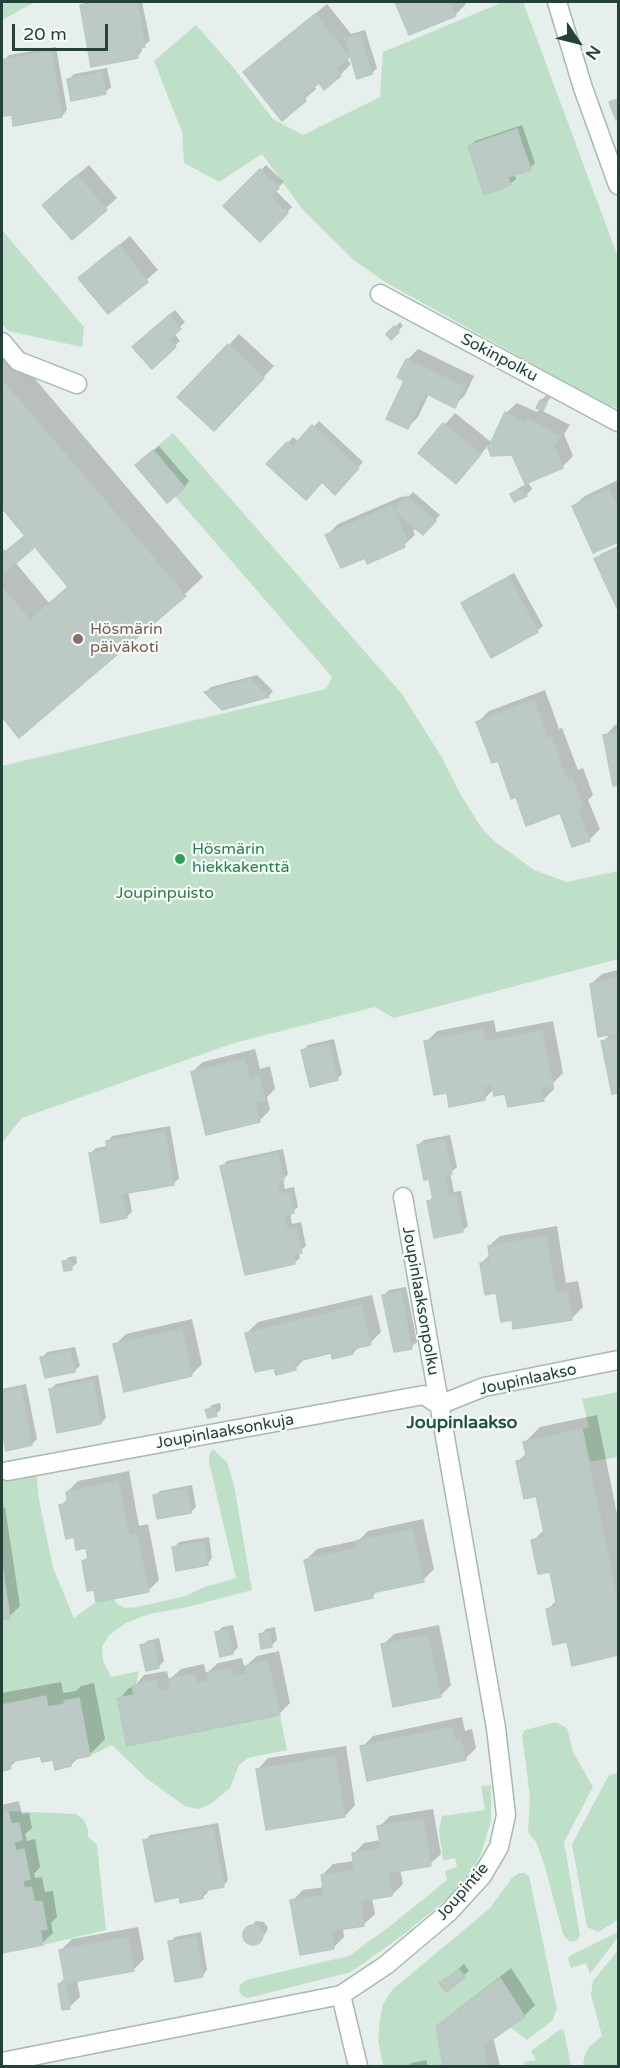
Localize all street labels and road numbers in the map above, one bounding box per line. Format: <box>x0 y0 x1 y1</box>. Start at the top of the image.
street label: Sokinpolku <box>457 330 541 386</box>
street label: Joupinlaaksonpolku <box>397 1225 443 1377</box>
street label: Joupinlaakso <box>478 1360 578 1400</box>
street label: Joupinlaaksonkuja <box>154 1410 296 1454</box>
street label: Joupintie <box>433 1859 493 1925</box>

